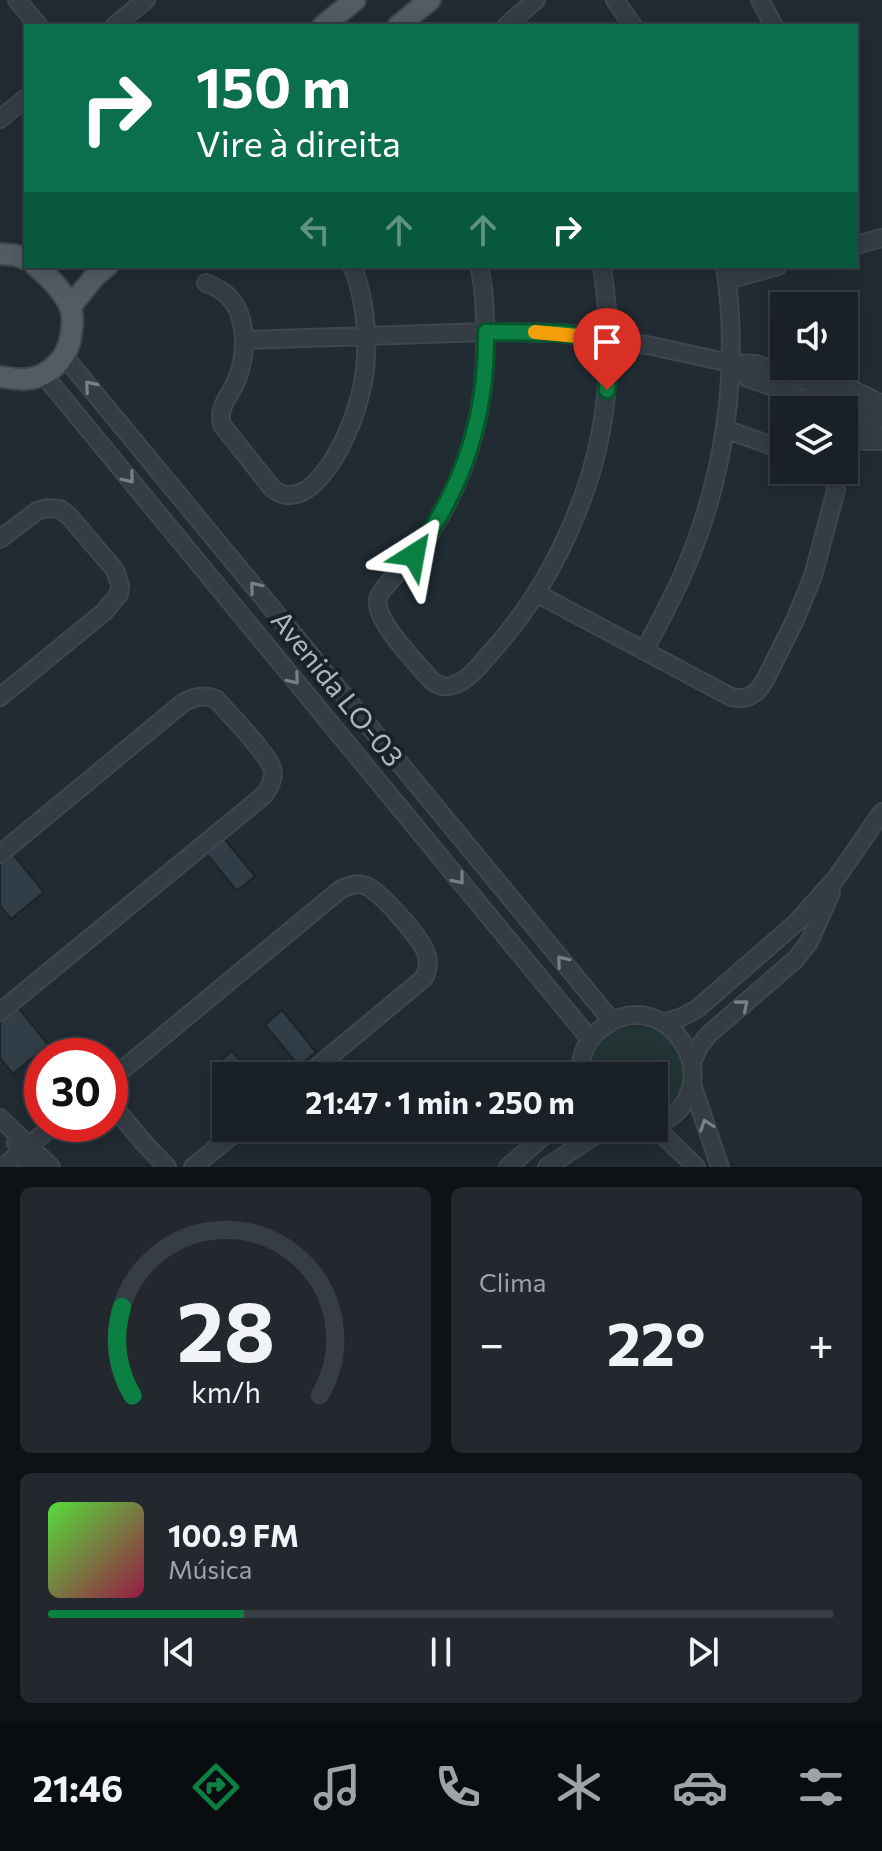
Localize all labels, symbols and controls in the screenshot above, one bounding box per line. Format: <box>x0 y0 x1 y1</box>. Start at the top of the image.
text: 150 m <box>196 51 351 120</box>
icon: right <box>64 56 168 160</box>
text: Vire à direita <box>196 120 401 164</box>
icon: left <box>293 208 337 252</box>
icon: ahead <box>377 208 421 252</box>
icon: ahead <box>461 208 505 252</box>
icon: right <box>545 208 589 252</box>
map controls <box>770 292 858 484</box>
button: sound <box>770 292 858 380</box>
pin <box>573 308 641 390</box>
icon: arrive <box>585 320 629 364</box>
one-way arrow <box>85 381 100 396</box>
button: layers <box>770 396 858 484</box>
one-way arrow <box>119 469 133 484</box>
position arrow <box>372 513 456 597</box>
one-way arrow <box>250 582 265 596</box>
street label: Avenida LO-03 <box>265 603 411 773</box>
one-way arrow <box>284 669 299 684</box>
one-way arrow <box>449 870 464 885</box>
one-way arrow <box>558 955 572 970</box>
one-way arrow <box>734 1000 748 1015</box>
speed limit sign: 30 <box>24 1038 128 1142</box>
text: 21:47 · 1 min · 250 m <box>305 1083 575 1120</box>
one-way arrow <box>699 1119 715 1133</box>
text: Clima <box>479 1266 546 1297</box>
text: 28 <box>176 1277 275 1379</box>
text: 22° <box>607 1305 705 1378</box>
text: − <box>479 1315 504 1369</box>
text: + <box>808 1315 834 1369</box>
text: km/h <box>191 1374 260 1409</box>
text: 100.9 FM <box>168 1516 299 1553</box>
text: Música <box>168 1553 252 1584</box>
icon: previous <box>157 1630 201 1674</box>
icon: pause <box>419 1630 463 1674</box>
icon: next <box>681 1630 725 1674</box>
icon: directions <box>188 1759 244 1815</box>
icon: music <box>309 1759 365 1815</box>
icon: phone <box>430 1759 486 1815</box>
icon: climate <box>551 1759 607 1815</box>
icon: car <box>672 1759 728 1815</box>
icon: filters <box>793 1759 849 1815</box>
text: 21:46 <box>33 1765 123 1809</box>

